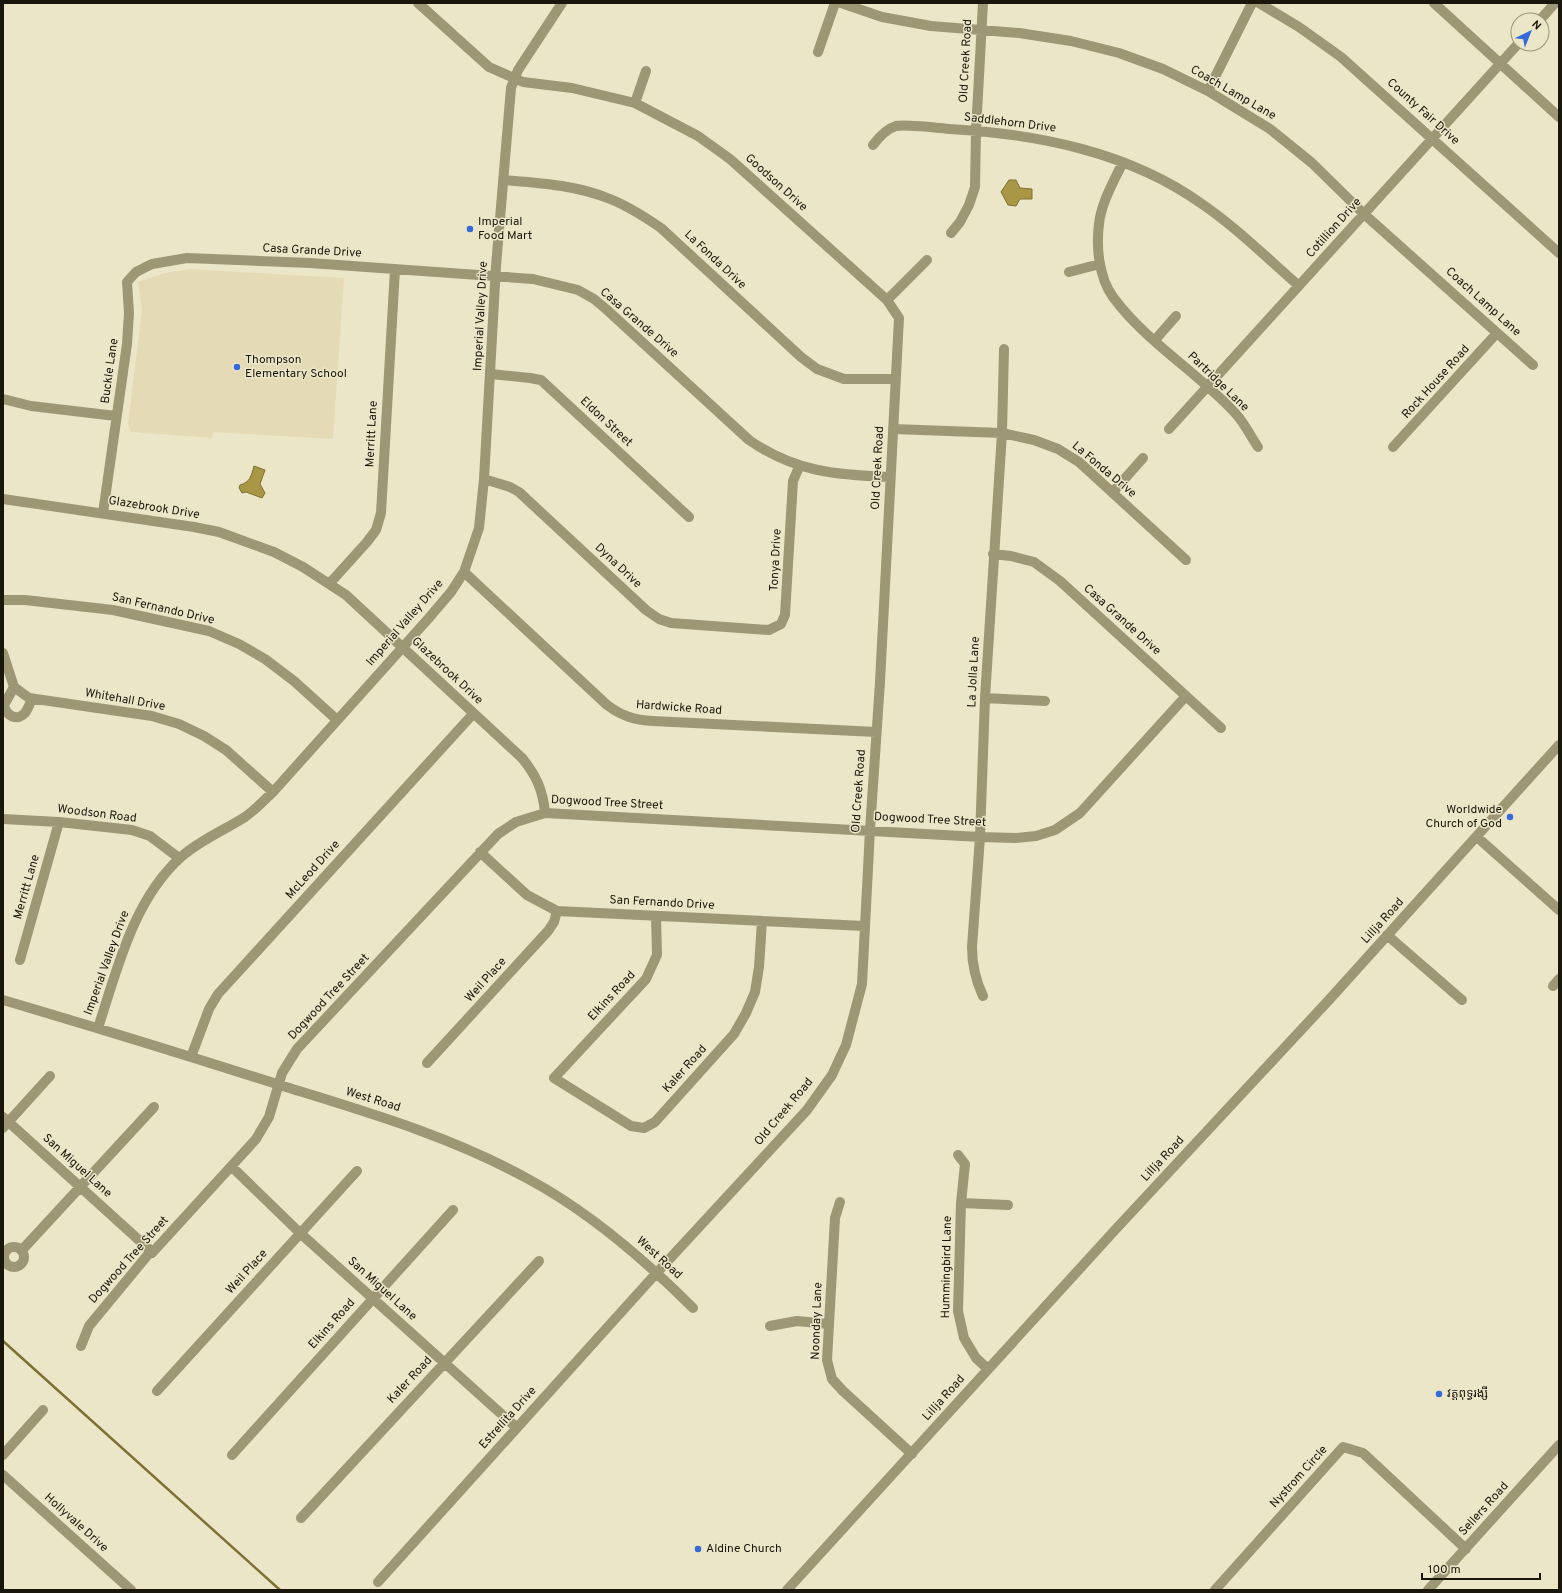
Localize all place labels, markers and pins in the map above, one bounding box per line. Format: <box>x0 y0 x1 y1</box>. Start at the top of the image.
place label: Imperial Food Mart <box>478 214 532 244</box>
marker: Imperial Food Mart <box>465 224 475 234</box>
place label: Thompson Elementary School <box>245 352 347 382</box>
marker: Thompson Elementary School <box>232 362 242 372</box>
place label: Worldwide Church of God <box>1425 802 1502 832</box>
marker: Worldwide Church of God <box>1505 812 1515 822</box>
place label: វត្តពុទ្ធរង្សី <box>1447 1386 1488 1402</box>
marker: វត្តពុទ្ធរង្សី <box>1434 1389 1444 1399</box>
place label: Aldine Church <box>706 1541 782 1557</box>
marker: Aldine Church <box>693 1544 703 1554</box>

